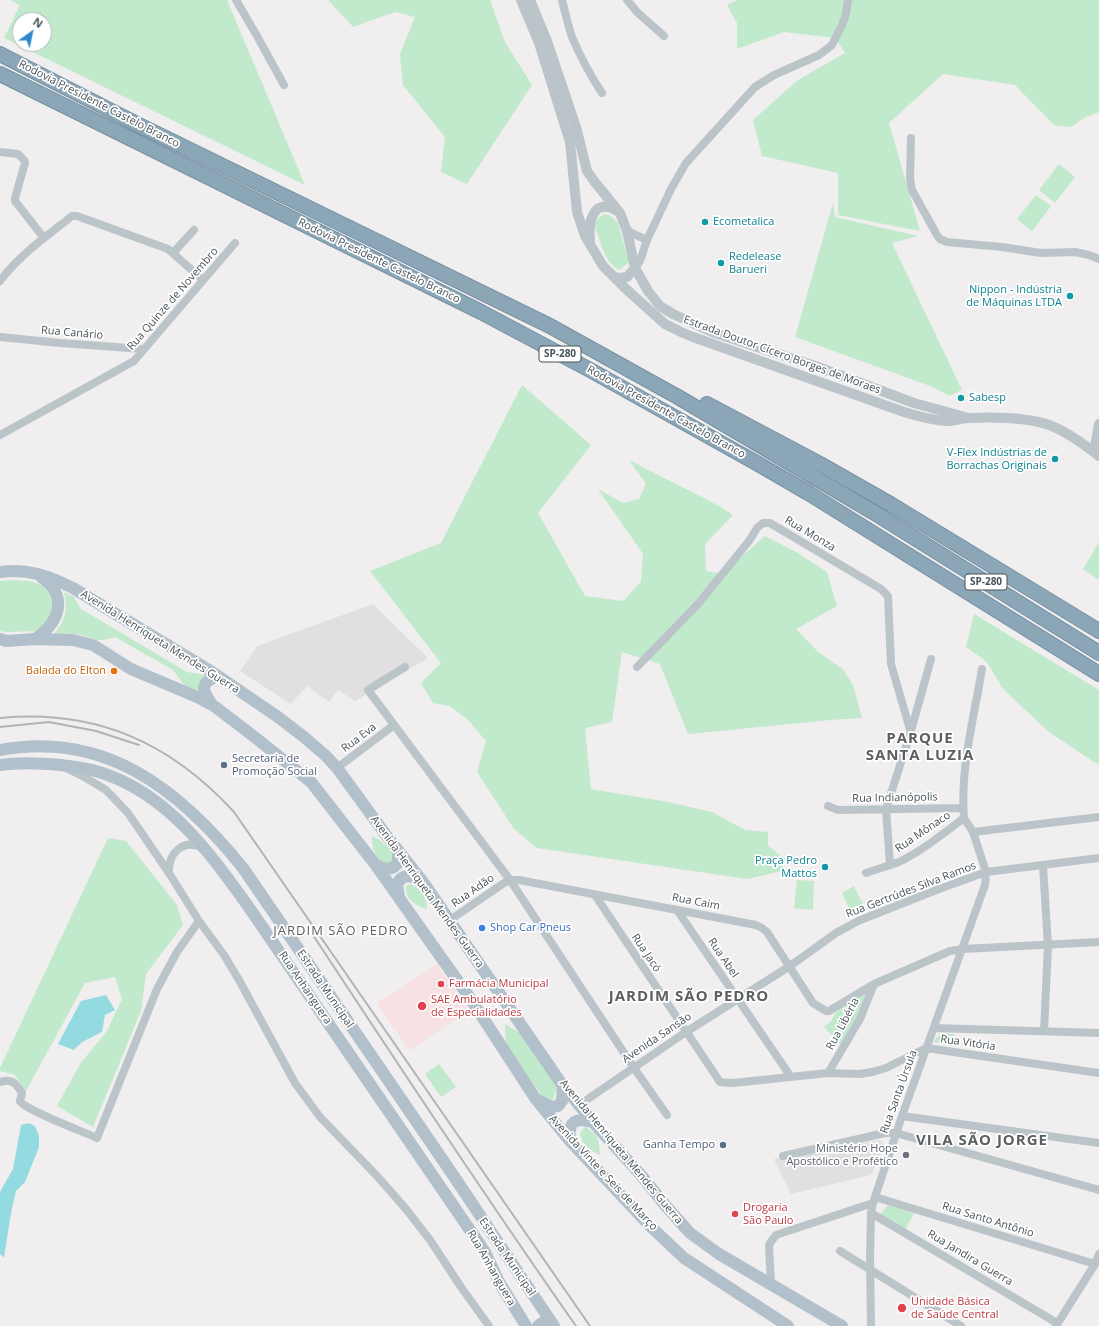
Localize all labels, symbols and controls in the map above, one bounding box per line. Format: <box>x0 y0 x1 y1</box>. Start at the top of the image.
north arrow <box>12 12 52 52</box>
text: N <box>30 14 46 31</box>
street label: Rodovia Presidente Castelo Branco <box>16 58 182 150</box>
place label: Ecometalica <box>713 215 774 229</box>
street label: Rodovia Presidente Castelo Branco <box>296 216 462 306</box>
marker: Ecometalica <box>700 217 710 227</box>
street label: Rua Quinze de Novembro <box>125 245 221 353</box>
place label: Redelease Barueri <box>729 250 781 276</box>
marker: Redelease Barueri <box>716 258 726 268</box>
place label: Nippon - Indústria de Máquinas LTDA <box>966 283 1062 309</box>
marker: Nippon - Indústria de Máquinas LTDA <box>1065 291 1075 301</box>
street label: Estrada Doutor Cícero Borges de Moraes <box>682 313 882 397</box>
street label: Rua Canário <box>40 324 104 342</box>
road number: SP-280 <box>539 346 581 362</box>
street label: Rodovia Presidente Castelo Branco <box>585 363 747 461</box>
place label: Sabesp <box>969 391 1006 405</box>
marker: Sabesp <box>956 393 966 403</box>
place label: V-Flex Indústrias de Borrachas Originais <box>946 446 1047 472</box>
marker: V-Flex Indústrias de Borrachas Originais <box>1050 454 1060 464</box>
street label: Rua Monza <box>782 514 838 554</box>
road number: SP-280 <box>965 574 1007 590</box>
street label: Avenida Henriqueta Mendes Guerra <box>78 588 242 696</box>
place label: Balada do Elton <box>26 664 106 678</box>
marker: Balada do Elton <box>109 666 119 676</box>
street label: Rua Eva <box>339 721 379 755</box>
district label: PARQUE SANTA LUZIA <box>866 730 974 765</box>
place label: Secretaria de Promoção Social <box>232 752 317 778</box>
marker: Secretaria de Promoção Social <box>219 760 229 770</box>
street label: Rua Indianópolis <box>852 791 938 805</box>
street label: Rua Mônaco <box>893 809 953 855</box>
street label: Avenida Henriqueta Mendes Guerra <box>367 813 487 971</box>
place label: Praça Pedro Mattos <box>755 854 817 880</box>
street label: Rua Gertrúdes Silva Ramos <box>844 859 978 921</box>
marker: Praça Pedro Mattos <box>820 862 830 872</box>
street label: Rua Adão <box>449 872 497 910</box>
street label: Rua Caim <box>671 891 721 913</box>
place label: Shop Car Pneus <box>490 921 571 935</box>
district label: JARDIM SÃO PEDRO <box>273 923 409 939</box>
marker: Shop Car Pneus <box>477 923 487 933</box>
street label: Rua Jacó <box>628 931 664 975</box>
street label: Rua Abel <box>705 936 741 980</box>
street label: Estrada Municipal <box>294 947 356 1031</box>
street label: Rua Anhanguera <box>276 949 334 1027</box>
place label: Farmácia Municipal <box>449 977 548 991</box>
marker: Farmácia Municipal <box>436 979 446 989</box>
district label: JARDIM SÃO PEDRO <box>609 988 769 1006</box>
place label: SAE Ambulatório de Especialidades <box>431 993 522 1019</box>
street label: Rua Libéria <box>824 996 862 1052</box>
marker: SAE Ambulatório de Especialidades <box>416 1000 428 1012</box>
street label: Avenida Sansão <box>620 1010 694 1066</box>
street label: Rua Vitória <box>939 1033 997 1053</box>
street label: Rua Santa Úrsula <box>878 1049 920 1135</box>
street label: Avenida Henriqueta Mendes Guerra <box>557 1077 685 1227</box>
street label: Avenida Vinte e Seis de Março <box>546 1112 660 1234</box>
district label: VILA SÃO JORGE <box>916 1132 1048 1150</box>
place label: Ganha Tempo <box>643 1138 715 1152</box>
marker: Ganha Tempo <box>718 1140 728 1150</box>
place label: Ministério Hope Apostólico e Profético <box>786 1142 898 1168</box>
marker: Ministério Hope Apostólico e Profético <box>901 1150 911 1160</box>
street label: Rua Santo Antônio <box>941 1200 1035 1240</box>
place label: Drogaria São Paulo <box>743 1201 793 1227</box>
marker: Drogaria São Paulo <box>730 1209 740 1219</box>
street label: Estrada Municipal <box>476 1215 538 1299</box>
street label: Rua Jandira Guerra <box>925 1227 1015 1289</box>
street label: Rua Anhanguera <box>464 1228 518 1308</box>
place label: Unidade Básica de Saúde Central <box>911 1295 999 1321</box>
marker: Unidade Básica de Saúde Central <box>896 1302 908 1314</box>

